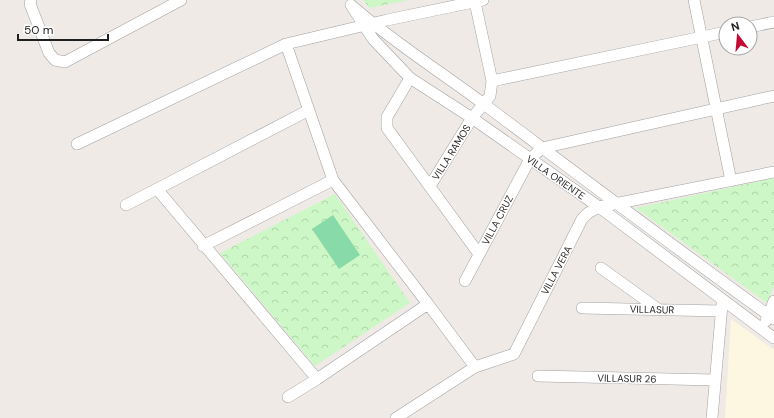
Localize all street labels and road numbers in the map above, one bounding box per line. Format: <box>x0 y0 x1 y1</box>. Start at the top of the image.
street label: VILLA RAMOS <box>429 122 474 183</box>
street label: VILLA ORIENTE <box>524 152 588 203</box>
street label: VILLA CRUZ <box>479 193 516 247</box>
street label: VILLA VERA <box>538 243 575 297</box>
street label: VILLASUR <box>630 303 674 316</box>
street label: VILLASUR 26 <box>597 371 657 386</box>

